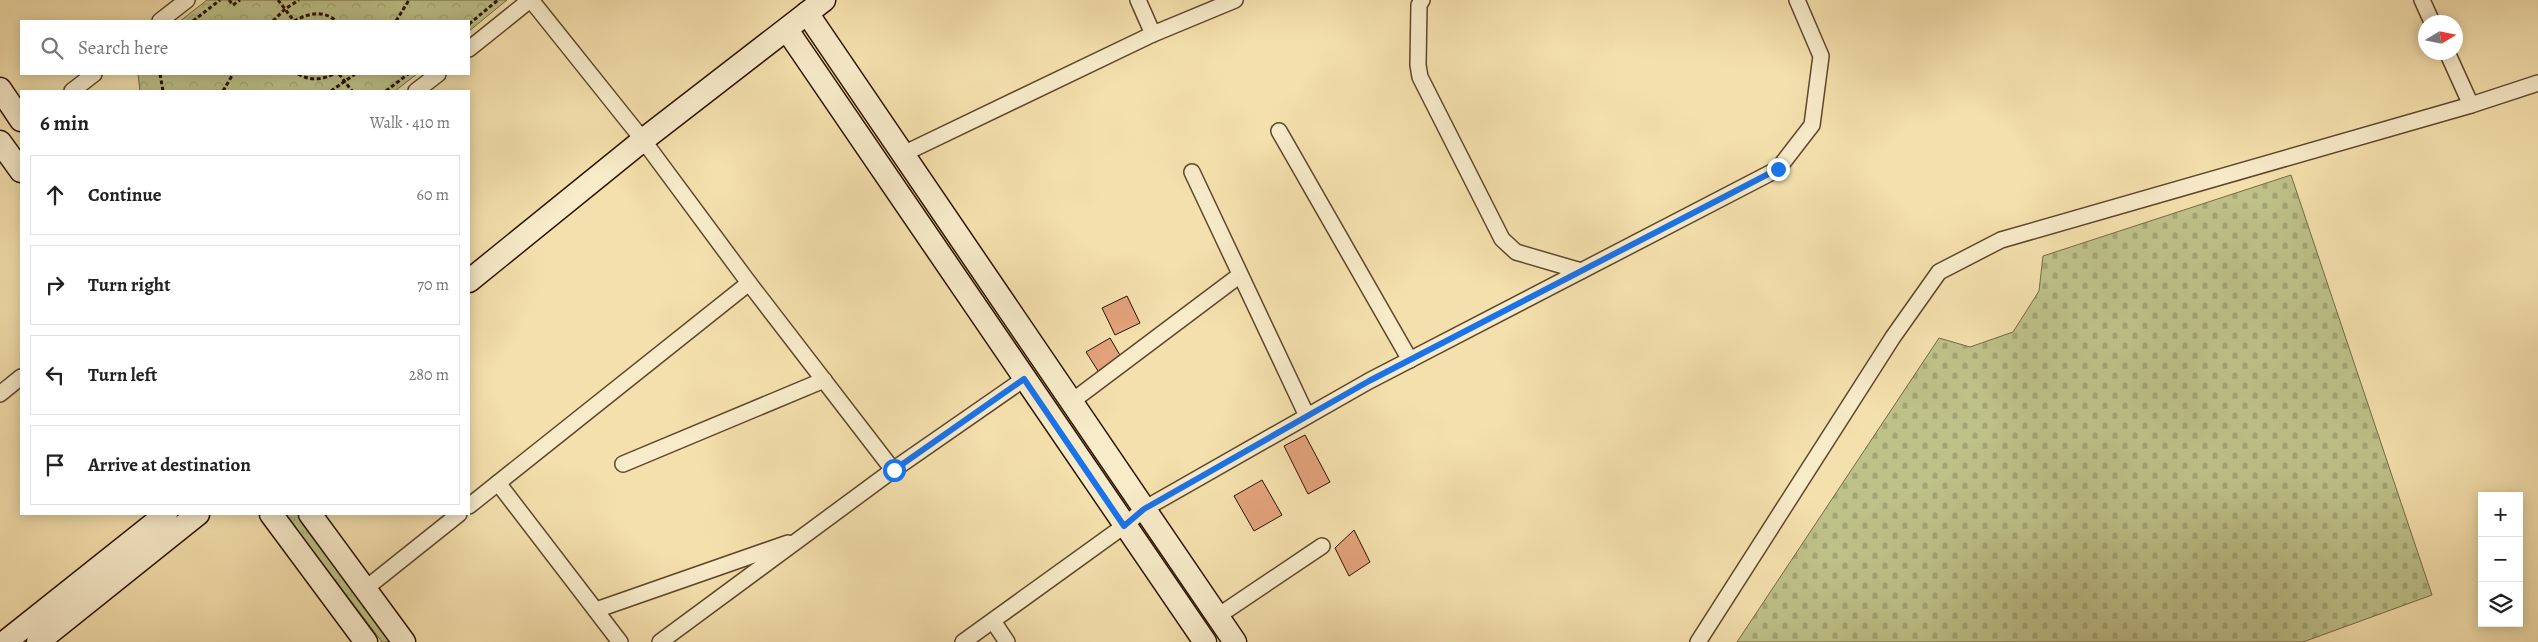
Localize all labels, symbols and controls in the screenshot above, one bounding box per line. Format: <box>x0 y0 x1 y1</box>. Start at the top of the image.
north arrow <box>2418 15 2463 60</box>
search box <box>20 20 470 75</box>
icon: search <box>38 34 66 62</box>
text: Search here <box>78 35 168 61</box>
text: 6 min <box>40 109 89 137</box>
text: Walk · 410 m <box>370 112 450 134</box>
route end <box>1767 158 1790 181</box>
icon: ahead <box>41 181 69 209</box>
text: Continue <box>88 182 162 208</box>
text: 60 m <box>417 184 449 206</box>
icon: right <box>41 271 69 299</box>
text: Turn right <box>88 272 170 298</box>
text: 70 m <box>417 274 449 296</box>
icon: left <box>41 361 69 389</box>
text: Turn left <box>88 362 157 388</box>
text: 280 m <box>409 364 449 386</box>
icon: arrive <box>41 451 69 479</box>
text: Arrive at destination <box>88 452 251 478</box>
route start <box>883 459 906 482</box>
map controls <box>2478 492 2523 627</box>
button: + <box>2478 492 2523 537</box>
button: − <box>2478 537 2523 582</box>
button: layers <box>2478 582 2523 627</box>

